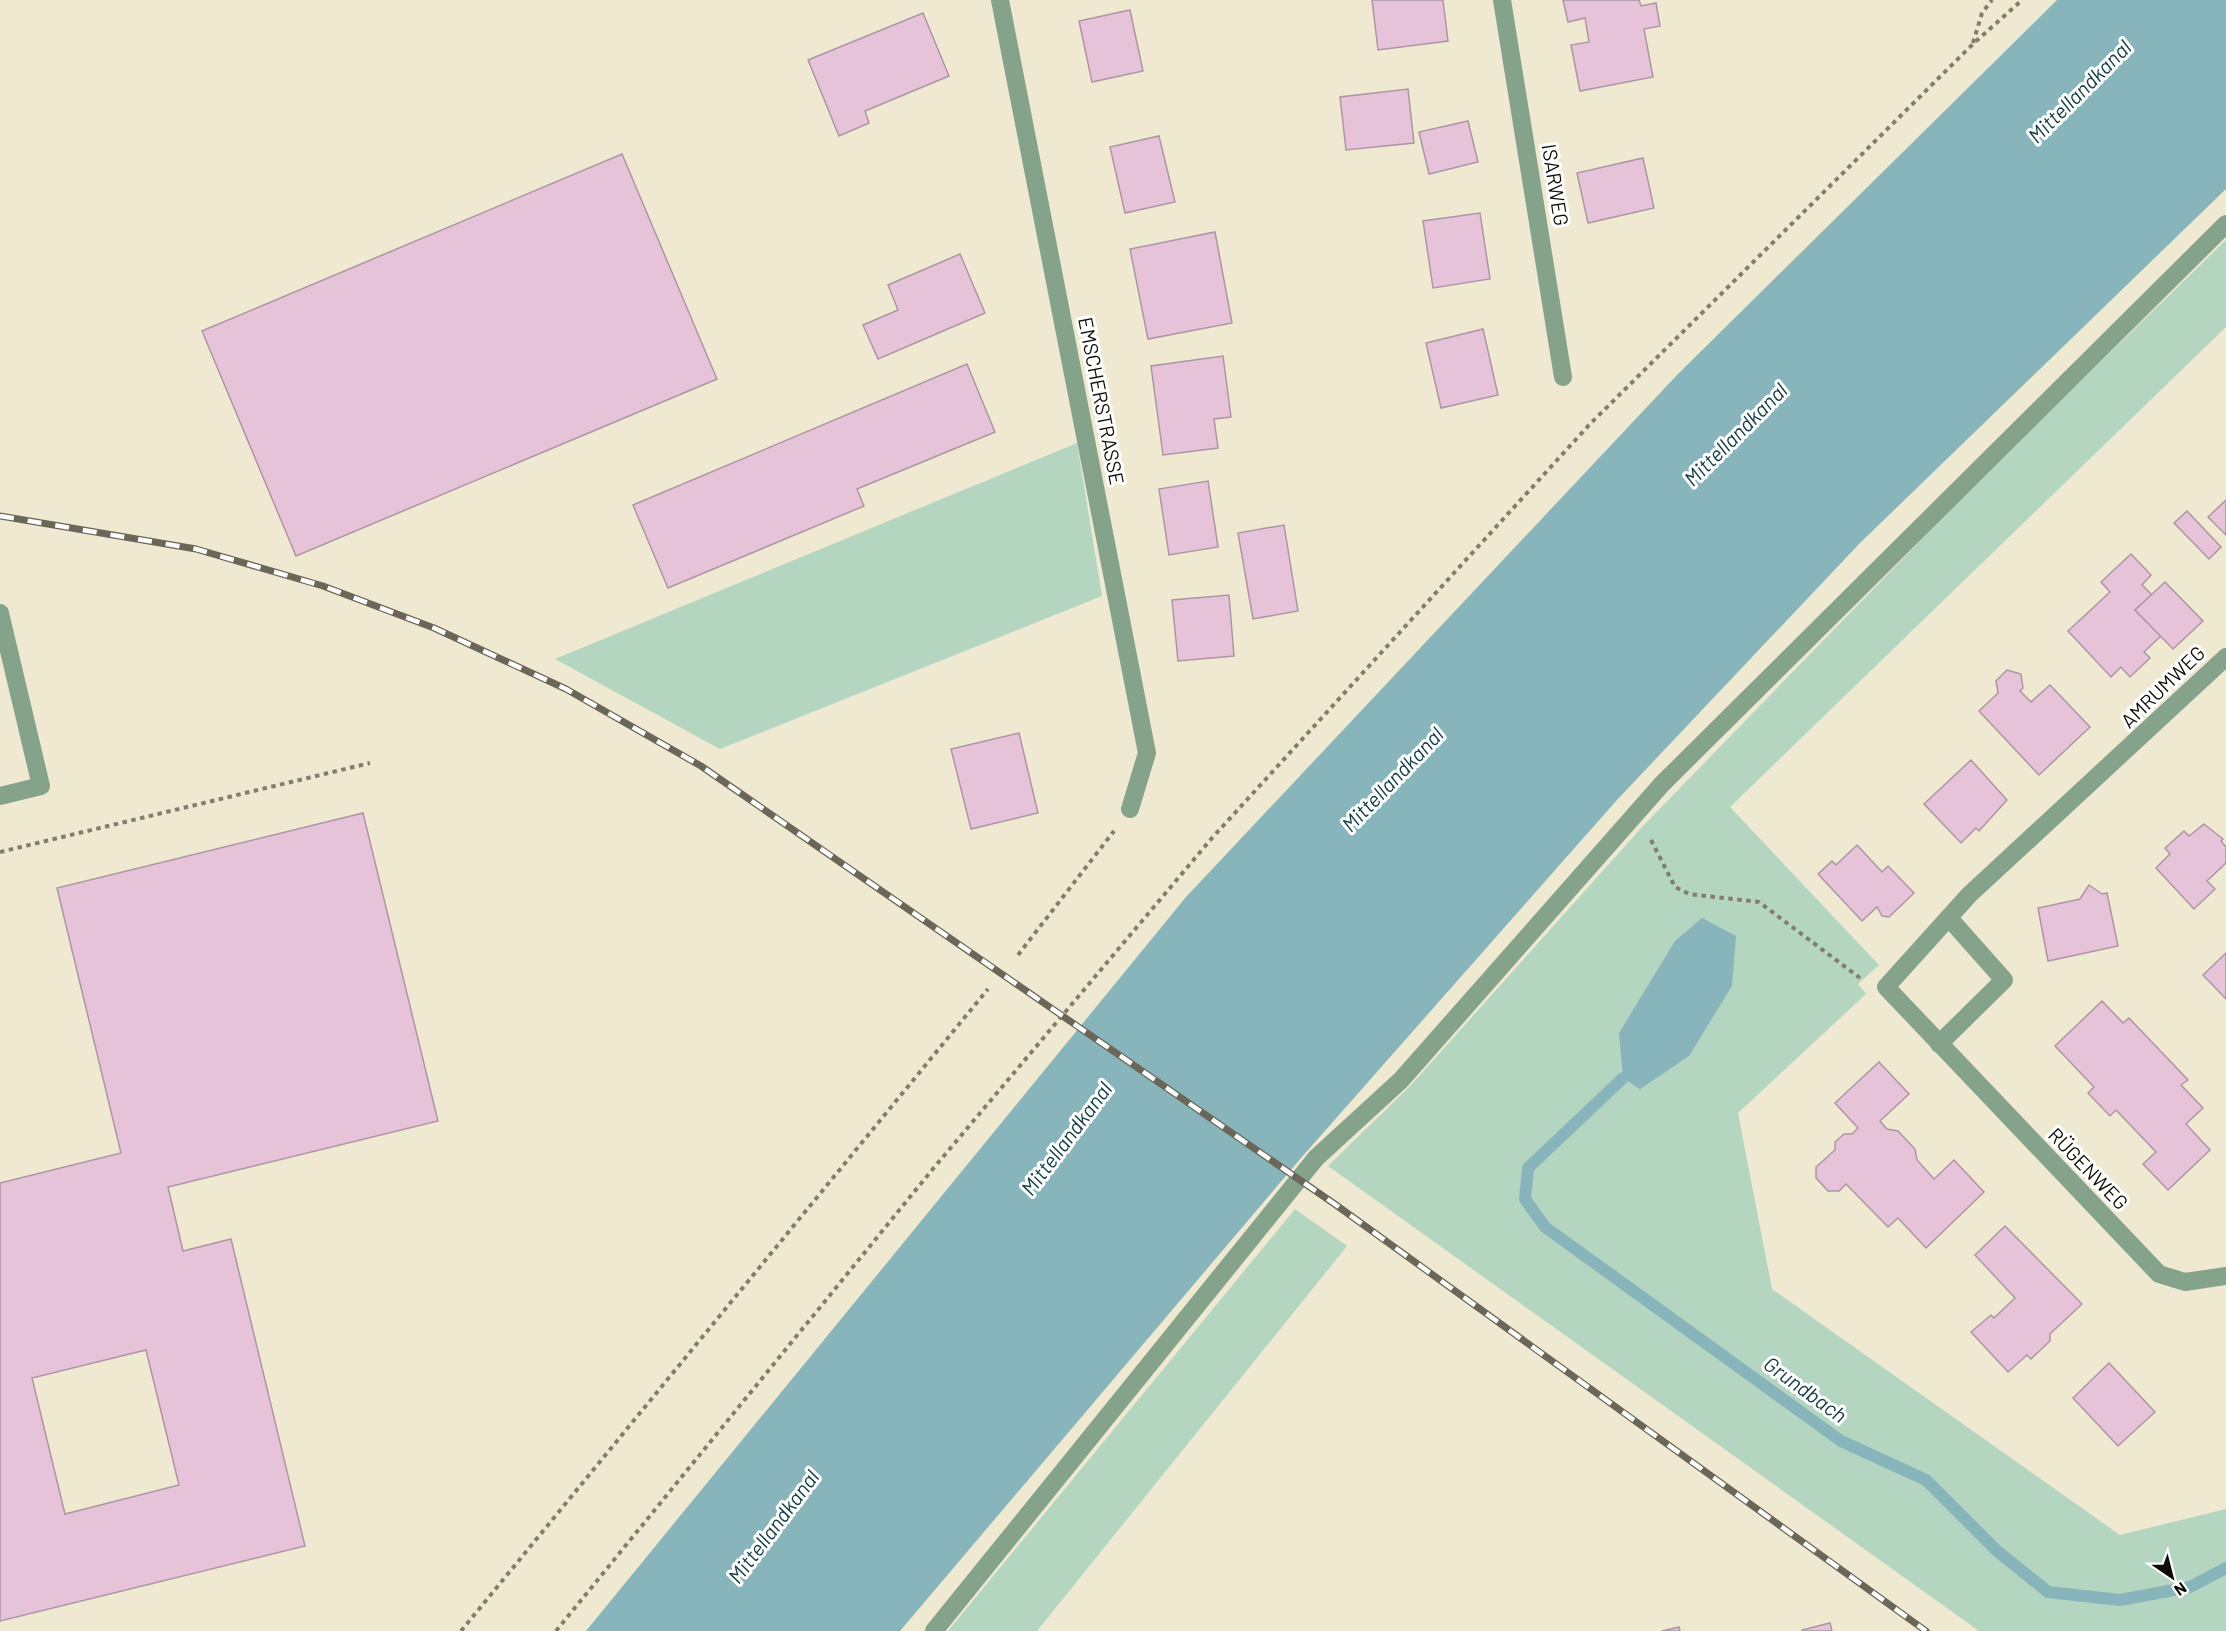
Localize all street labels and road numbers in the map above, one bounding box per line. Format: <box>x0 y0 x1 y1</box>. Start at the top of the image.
street label: ISARWEG <box>1538 142 1574 228</box>
street label: EMSCHERSTRASSE <box>1074 315 1130 487</box>
street label: AMRUMWEG <box>2115 640 2209 732</box>
street label: RÜGENWEG <box>2044 1122 2134 1214</box>

